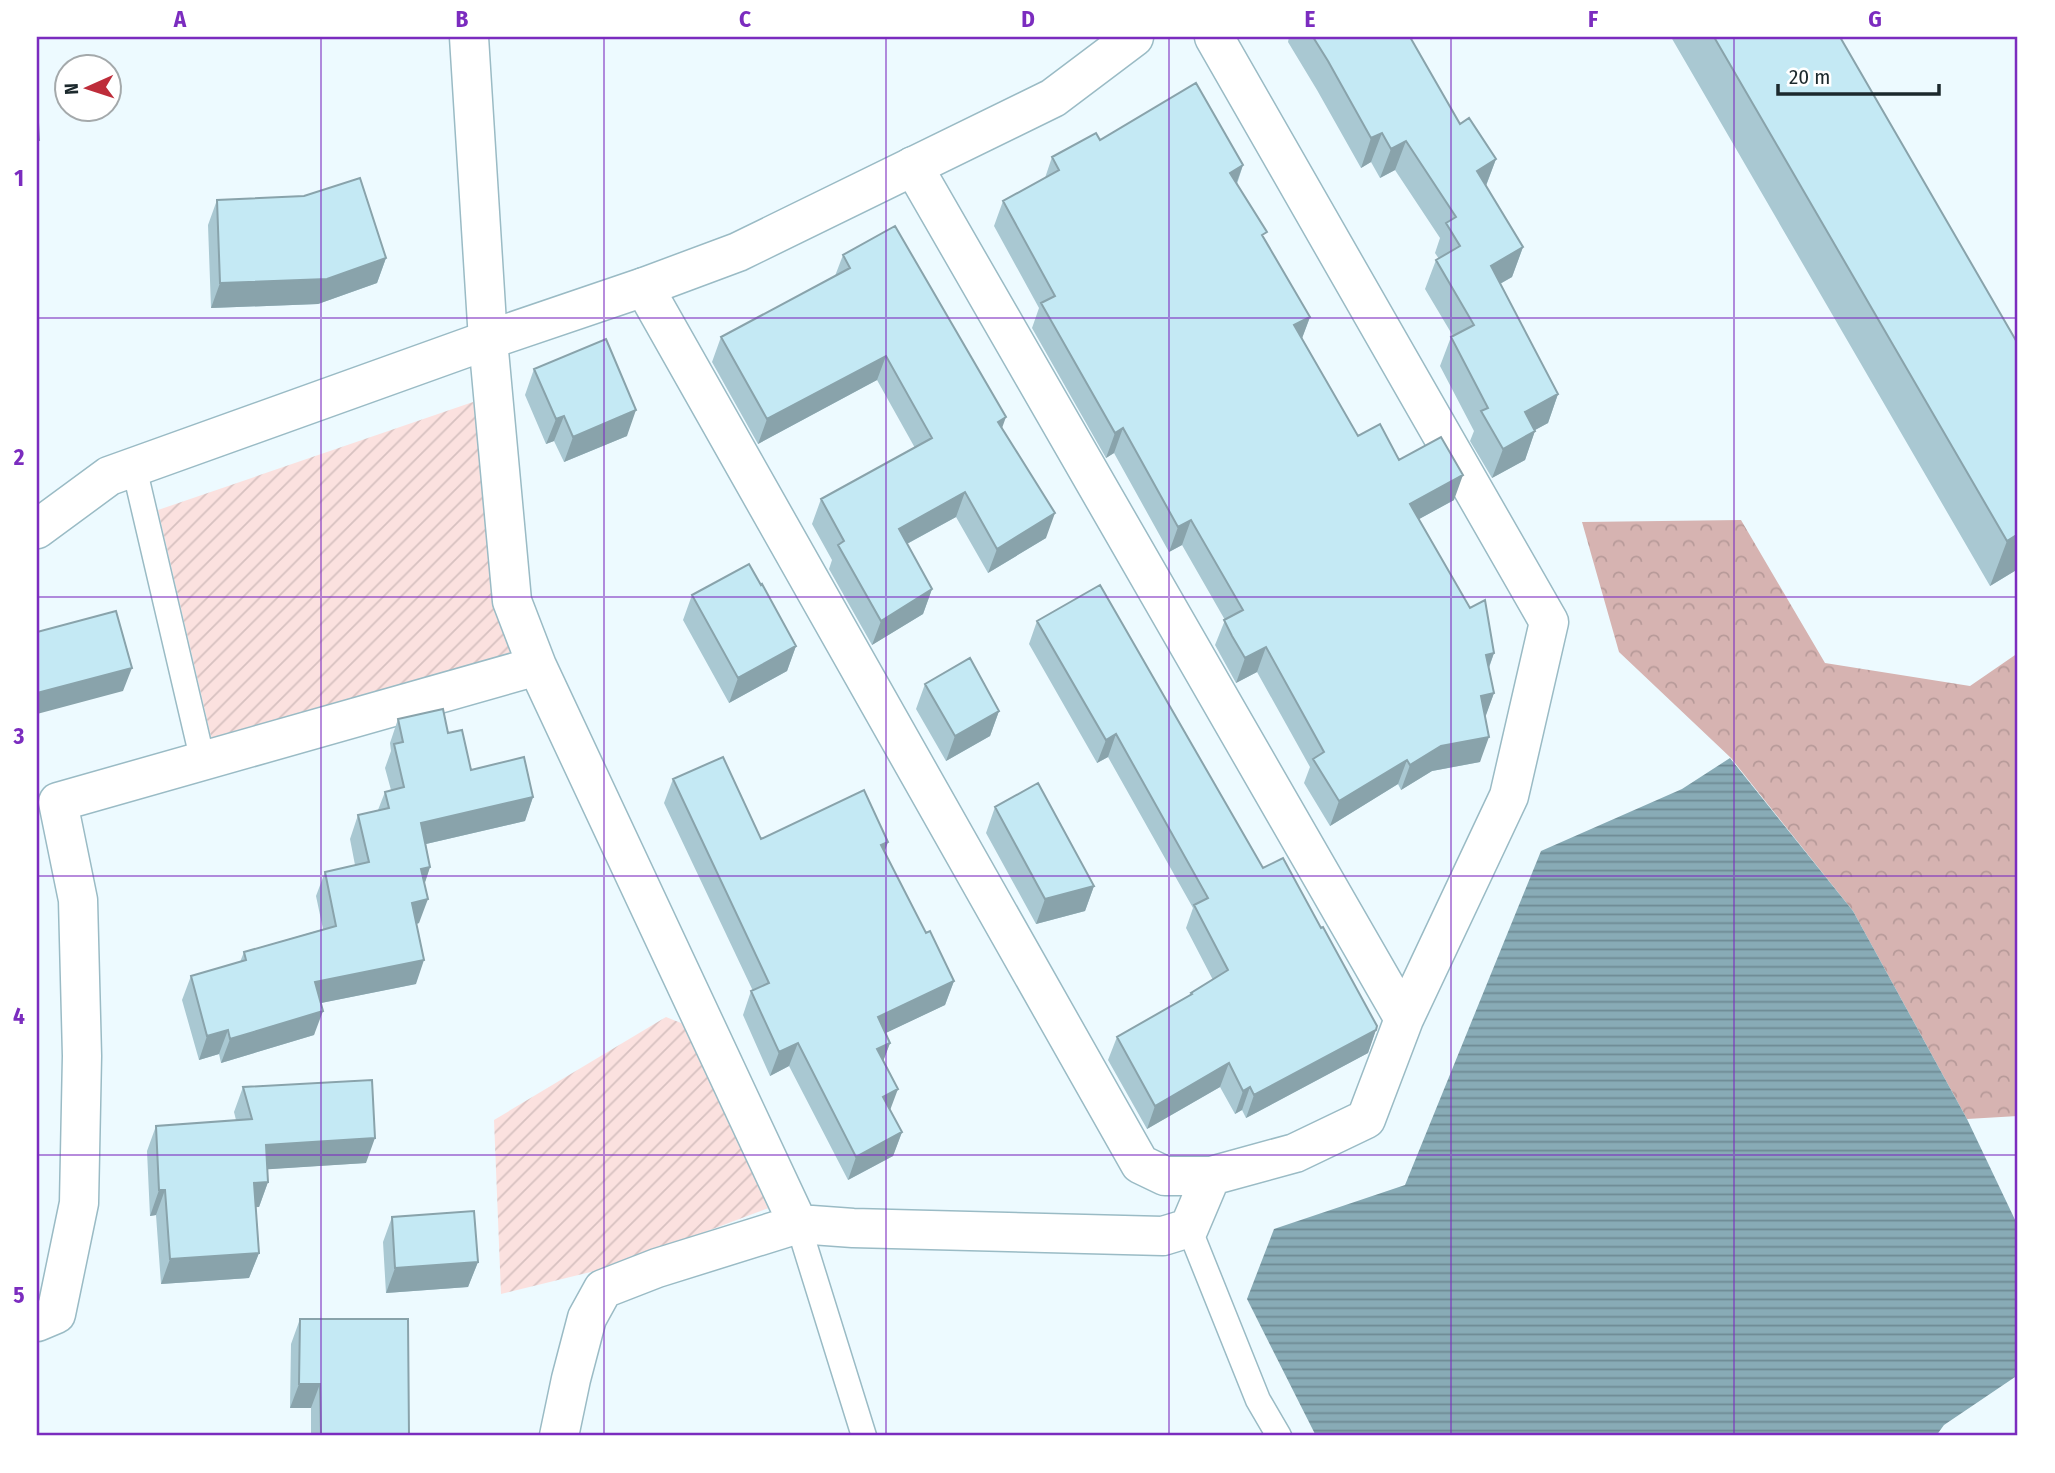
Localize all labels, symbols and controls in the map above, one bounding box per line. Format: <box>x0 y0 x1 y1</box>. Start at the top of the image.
text: A <box>173 5 187 33</box>
text: B <box>456 5 469 33</box>
text: C <box>739 5 751 33</box>
text: D <box>1021 5 1035 33</box>
text: E <box>1305 5 1316 33</box>
text: F <box>1588 5 1598 33</box>
text: G <box>1868 5 1882 33</box>
north arrow <box>52 52 122 122</box>
scale bar <box>1778 52 1940 96</box>
text: 20 m <box>1789 64 1830 90</box>
text: N <box>60 83 83 95</box>
text: 1 <box>14 164 24 192</box>
text: 2 <box>13 443 25 471</box>
text: 3 <box>13 722 25 750</box>
text: 4 <box>13 1002 25 1030</box>
text: 5 <box>13 1281 25 1309</box>

